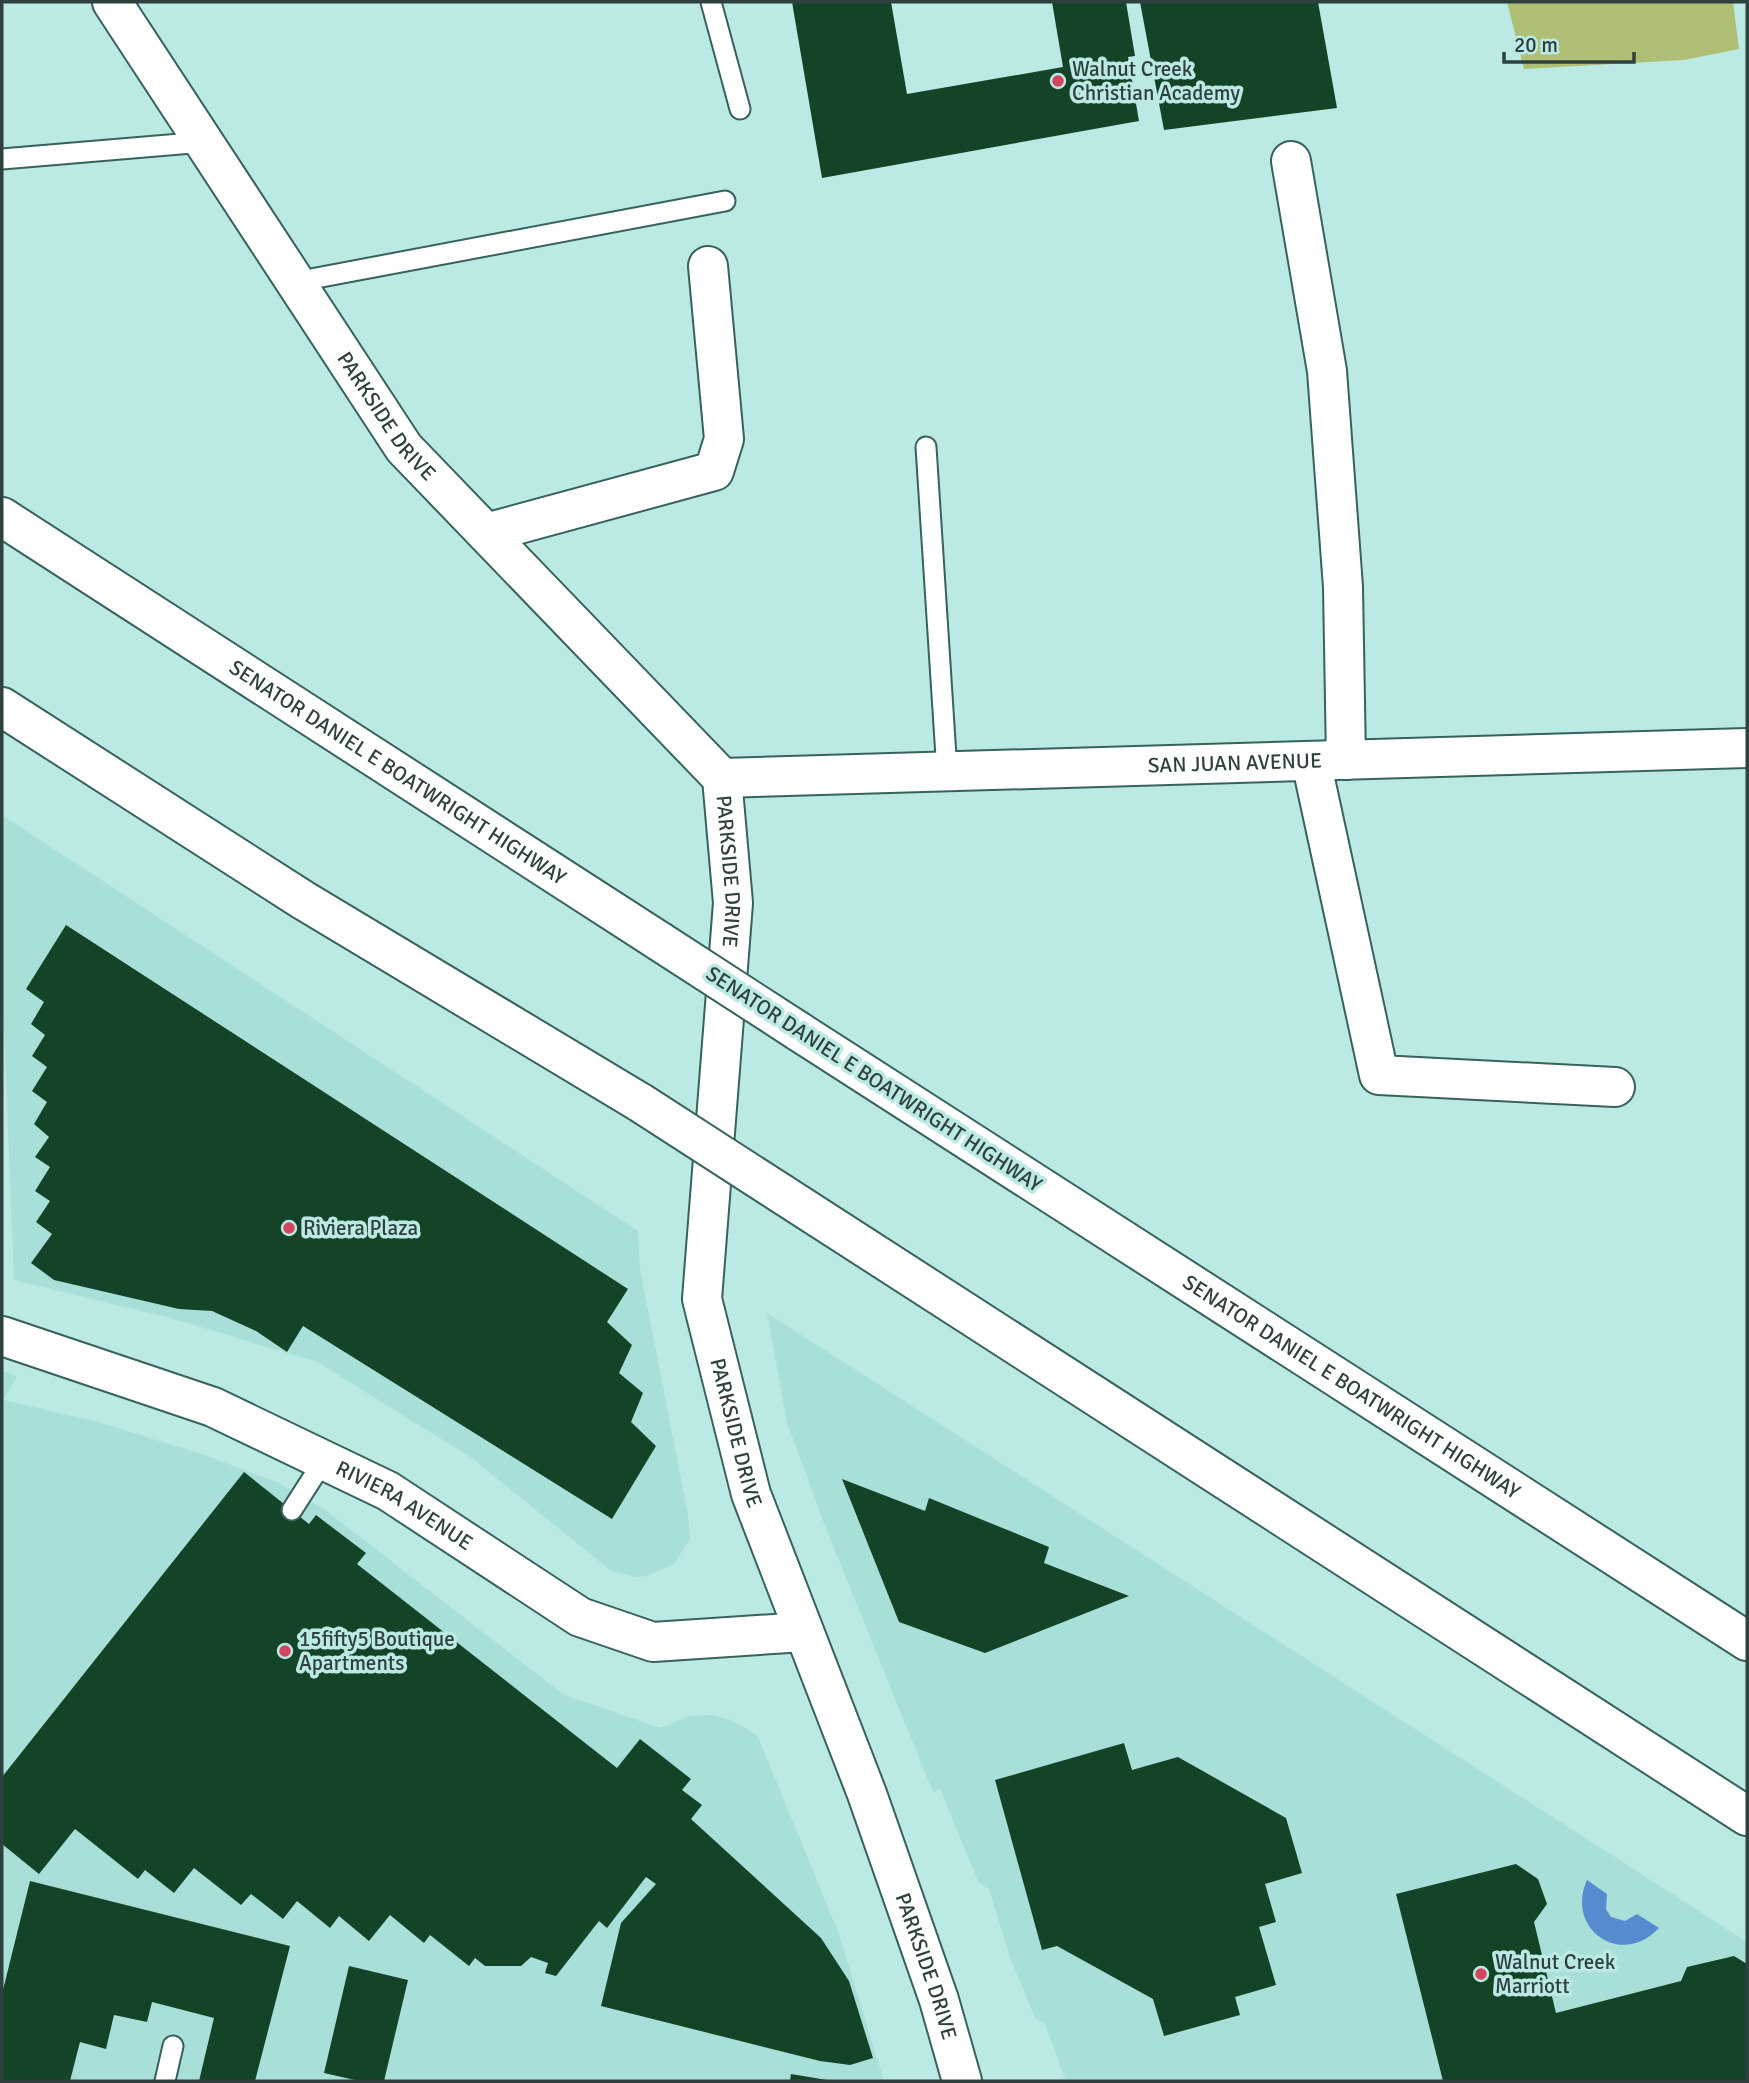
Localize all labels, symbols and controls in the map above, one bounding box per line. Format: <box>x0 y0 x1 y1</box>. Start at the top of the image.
scale bar <box>1504 21 1634 65</box>
text: 20 m <box>1514 32 1558 58</box>
place label: Walnut Creek Christian Academy <box>1072 56 1240 106</box>
marker: Walnut Creek Christian Academy <box>1050 73 1066 89</box>
street label: PARKSIDE DRIVE <box>331 347 441 486</box>
street label: SENATOR DANIEL E BOATWRIGHT HIGHWAY <box>224 654 571 891</box>
street label: SAN JUAN AVENUE <box>1147 747 1322 779</box>
street label: PARKSIDE DRIVE <box>711 794 746 949</box>
street label: SENATOR DANIEL E BOATWRIGHT HIGHWAY <box>701 960 1047 1198</box>
place label: Riviera Plaza <box>303 1215 418 1241</box>
marker: Riviera Plaza <box>281 1220 297 1236</box>
street label: SENATOR DANIEL E BOATWRIGHT HIGHWAY <box>1178 1269 1525 1505</box>
street label: PARKSIDE DRIVE <box>704 1355 768 1511</box>
street label: RIVIERA AVENUE <box>332 1455 478 1556</box>
place label: 15fifty5 Boutique Apartments <box>299 1626 455 1676</box>
marker: 15fifty5 Boutique Apartments <box>277 1643 293 1659</box>
street label: PARKSIDE DRIVE <box>890 1890 963 2043</box>
place label: Walnut Creek Marriott <box>1495 1949 1616 1999</box>
marker: Walnut Creek Marriott <box>1473 1966 1489 1982</box>

